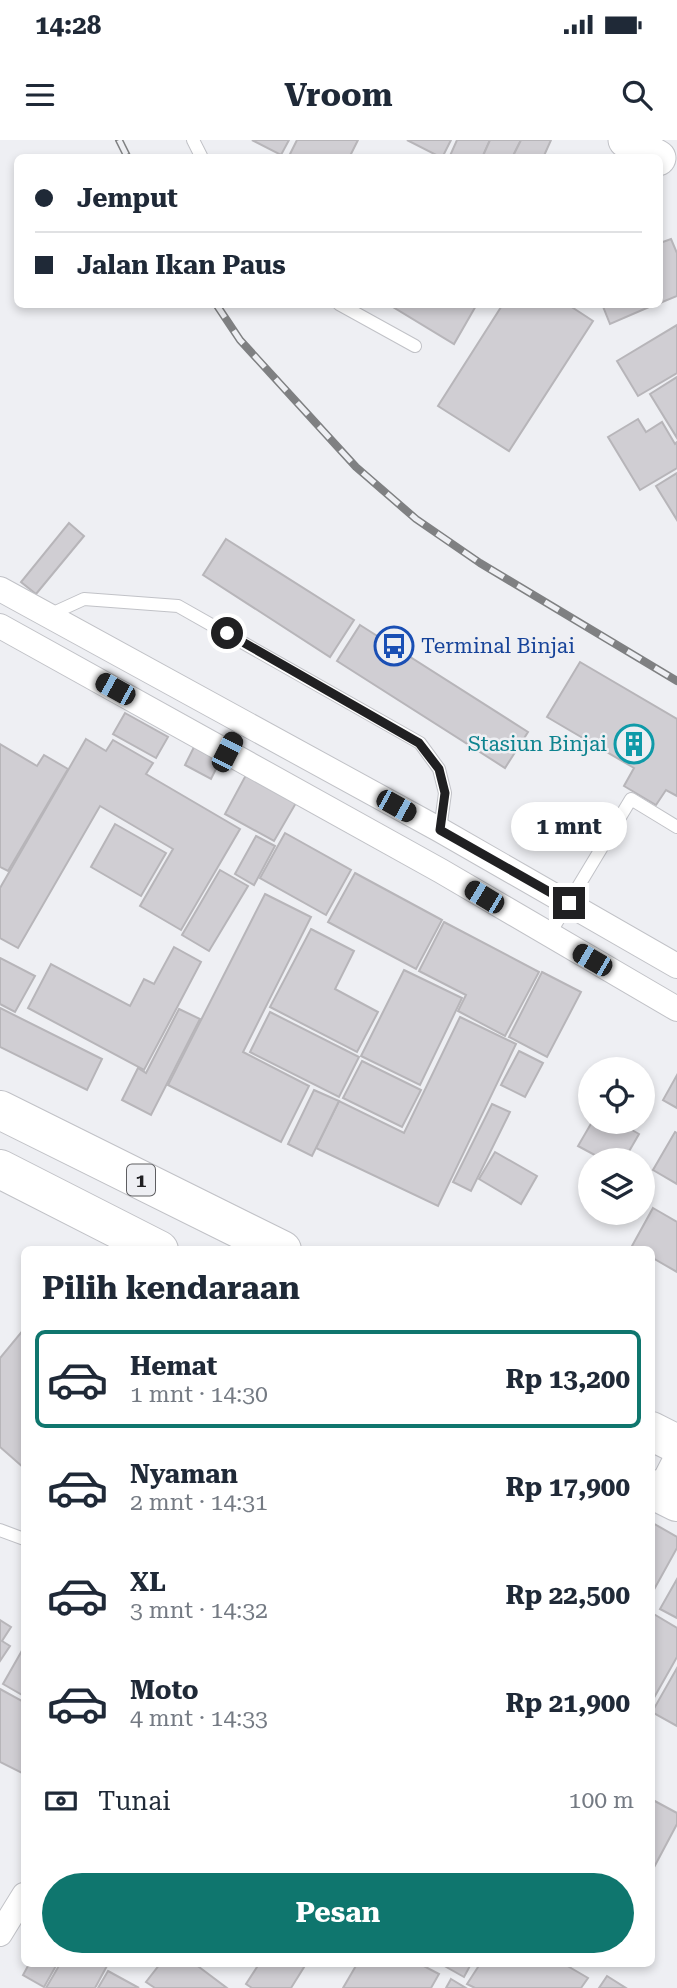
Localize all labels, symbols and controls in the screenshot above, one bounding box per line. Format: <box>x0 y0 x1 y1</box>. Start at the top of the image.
text: 14:28 <box>35 10 101 40</box>
icon: menu <box>21 76 59 114</box>
text: Vroom <box>284 76 393 114</box>
icon: search <box>618 76 656 114</box>
text: Jemput <box>77 183 178 213</box>
text: Jalan Ikan Paus <box>77 250 286 280</box>
route start <box>211 617 243 649</box>
bus stop icon: Terminal Binjai <box>373 625 415 667</box>
place label: Terminal Binjai <box>421 634 575 658</box>
car <box>92 670 139 708</box>
building icon: Stasiun Binjai <box>613 723 655 765</box>
car <box>209 729 246 775</box>
place label: Stasiun Binjai <box>468 732 607 756</box>
car <box>373 787 420 825</box>
callout: 1 mnt <box>511 802 627 850</box>
text: 1 mnt <box>536 813 602 840</box>
car <box>461 877 508 917</box>
route end <box>553 887 585 919</box>
car <box>569 940 616 980</box>
map controls <box>578 1057 655 1225</box>
button: locate <box>578 1057 655 1134</box>
button: layers <box>578 1148 655 1225</box>
road number: 1 <box>127 1164 155 1196</box>
text: Pilih kendaraan <box>42 1269 300 1307</box>
icon: car <box>46 1348 109 1411</box>
text: Hemat <box>130 1351 217 1381</box>
text: Rp 13,200 <box>505 1364 630 1394</box>
text: 1 mnt · 14:30 <box>130 1381 268 1408</box>
icon: car <box>46 1456 109 1519</box>
text: Nyaman <box>130 1459 238 1489</box>
text: Rp 17,900 <box>505 1472 630 1502</box>
text: 2 mnt · 14:31 <box>130 1489 268 1516</box>
icon: car <box>46 1564 109 1627</box>
text: XL <box>130 1567 166 1597</box>
text: Rp 22,500 <box>505 1580 630 1610</box>
text: 3 mnt · 14:32 <box>130 1597 268 1624</box>
icon: car <box>46 1672 109 1735</box>
text: Moto <box>130 1675 199 1705</box>
text: Rp 21,900 <box>505 1688 630 1718</box>
text: 4 mnt · 14:33 <box>130 1705 268 1732</box>
icon: cash <box>42 1782 80 1820</box>
text: Tunai <box>98 1786 171 1816</box>
text: 100 m <box>569 1787 634 1814</box>
button: Pesan <box>42 1873 634 1953</box>

